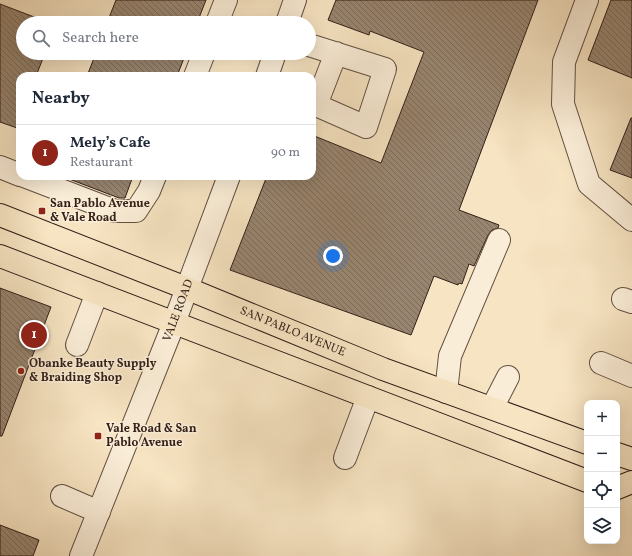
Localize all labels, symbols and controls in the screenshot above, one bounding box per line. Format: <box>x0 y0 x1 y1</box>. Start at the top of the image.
search box <box>16 16 316 60</box>
icon: search <box>30 27 52 49</box>
text: Search here <box>62 28 139 49</box>
text: Nearby <box>32 87 90 110</box>
text: Mely’s Cafe <box>70 133 150 154</box>
text: 1 <box>42 144 48 162</box>
text: 90 m <box>271 144 300 162</box>
text: Restaurant <box>70 154 133 172</box>
place label: San Pablo Avenue & Vale Road <box>50 196 150 226</box>
marker: San Pablo Avenue & Vale Road <box>37 206 47 216</box>
your location <box>323 246 343 266</box>
street label: VALE ROAD <box>159 277 198 344</box>
street label: SAN PABLO AVENUE <box>237 303 348 361</box>
pin: 1 <box>21 320 47 350</box>
place label: Obanke Beauty Supply & Braiding Shop <box>29 356 157 386</box>
marker: Obanke Beauty Supply & Braiding Shop <box>16 366 26 376</box>
map controls <box>584 400 620 544</box>
button: + <box>584 400 620 436</box>
place label: Vale Road & San Pablo Avenue <box>106 421 197 451</box>
marker: Vale Road & San Pablo Avenue <box>93 431 103 441</box>
button: − <box>584 436 620 472</box>
button: locate <box>584 472 620 508</box>
button: layers <box>584 508 620 544</box>

